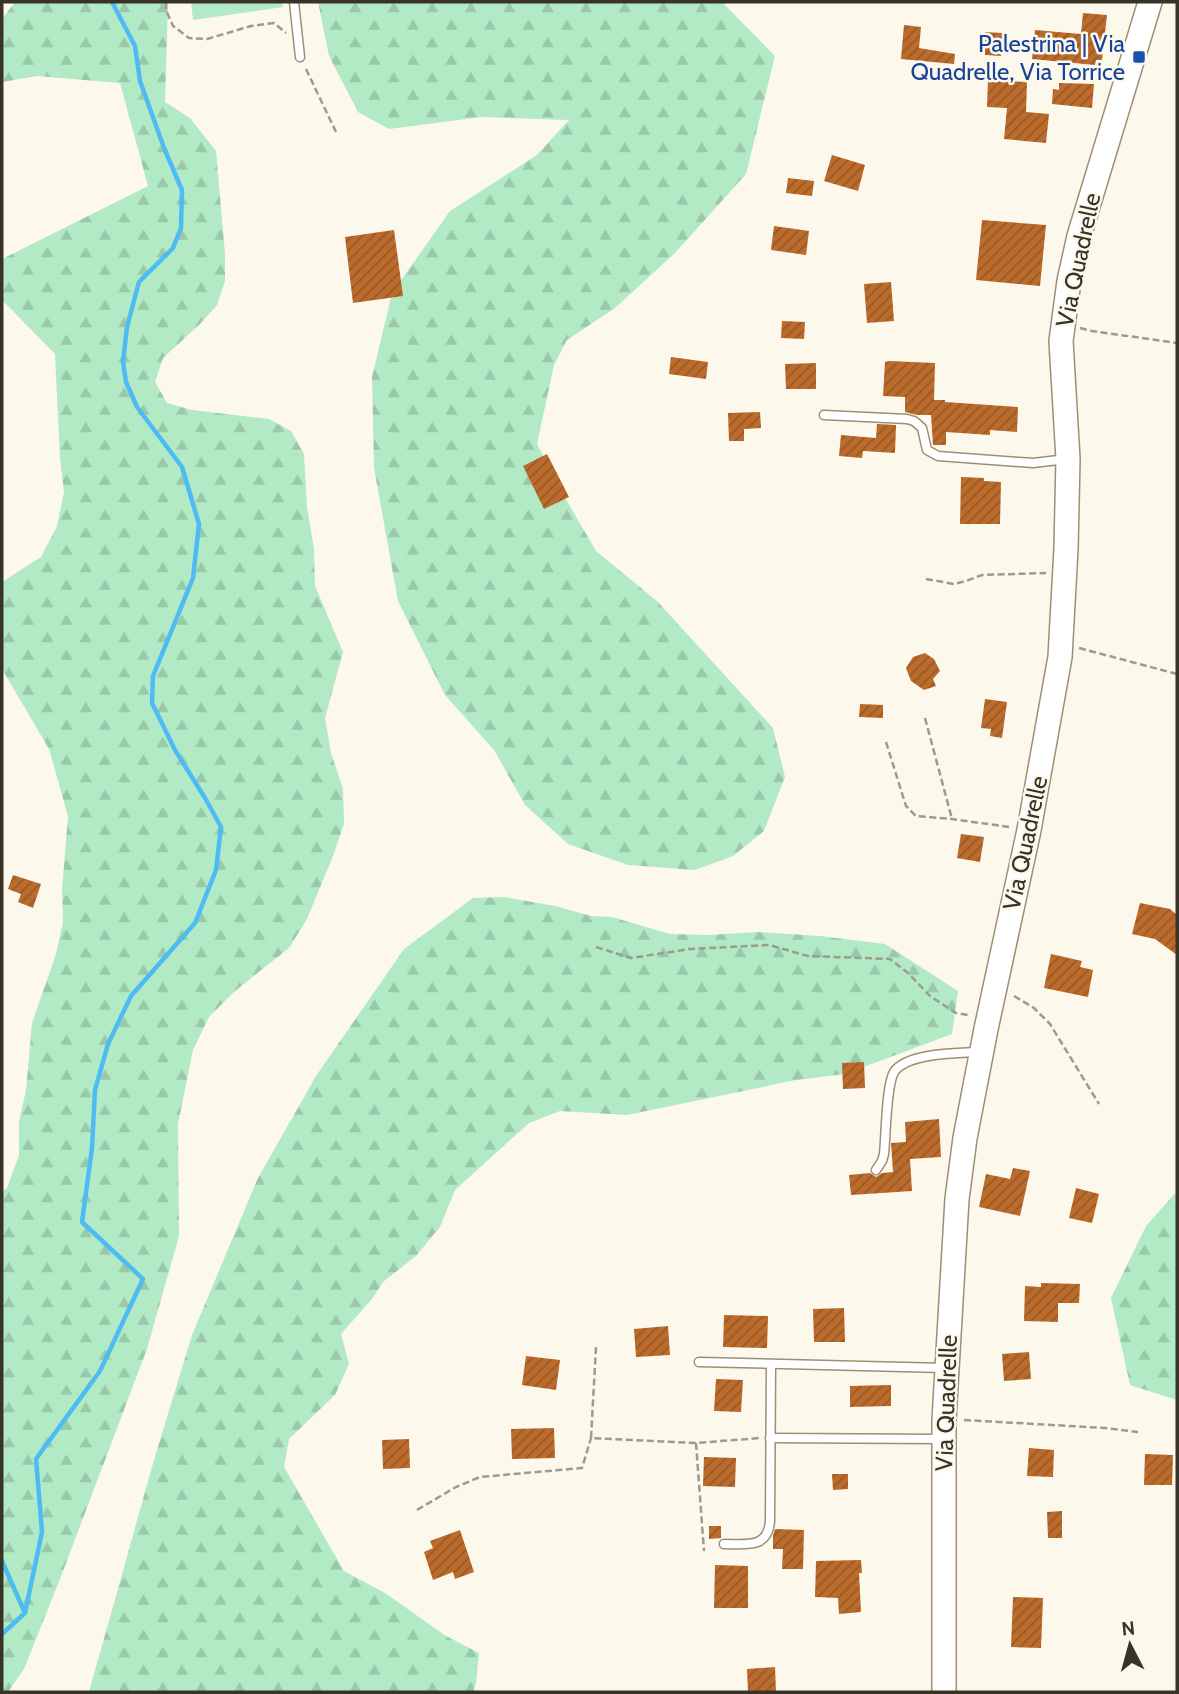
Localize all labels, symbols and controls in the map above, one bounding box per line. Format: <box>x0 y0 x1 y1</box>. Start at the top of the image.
place label: Palestrina | Via Quadrelle, Via Torrice <box>911 29 1125 86</box>
marker: Palestrina | Via Quadrelle, Via Torrice <box>1131 49 1147 65</box>
street label: Via Quadrelle <box>1050 190 1106 330</box>
street label: Via Quadrelle <box>997 773 1053 913</box>
street label: Via Quadrelle <box>929 1334 963 1472</box>
north arrow <box>1095 1610 1165 1680</box>
text: N <box>1120 1616 1136 1641</box>

